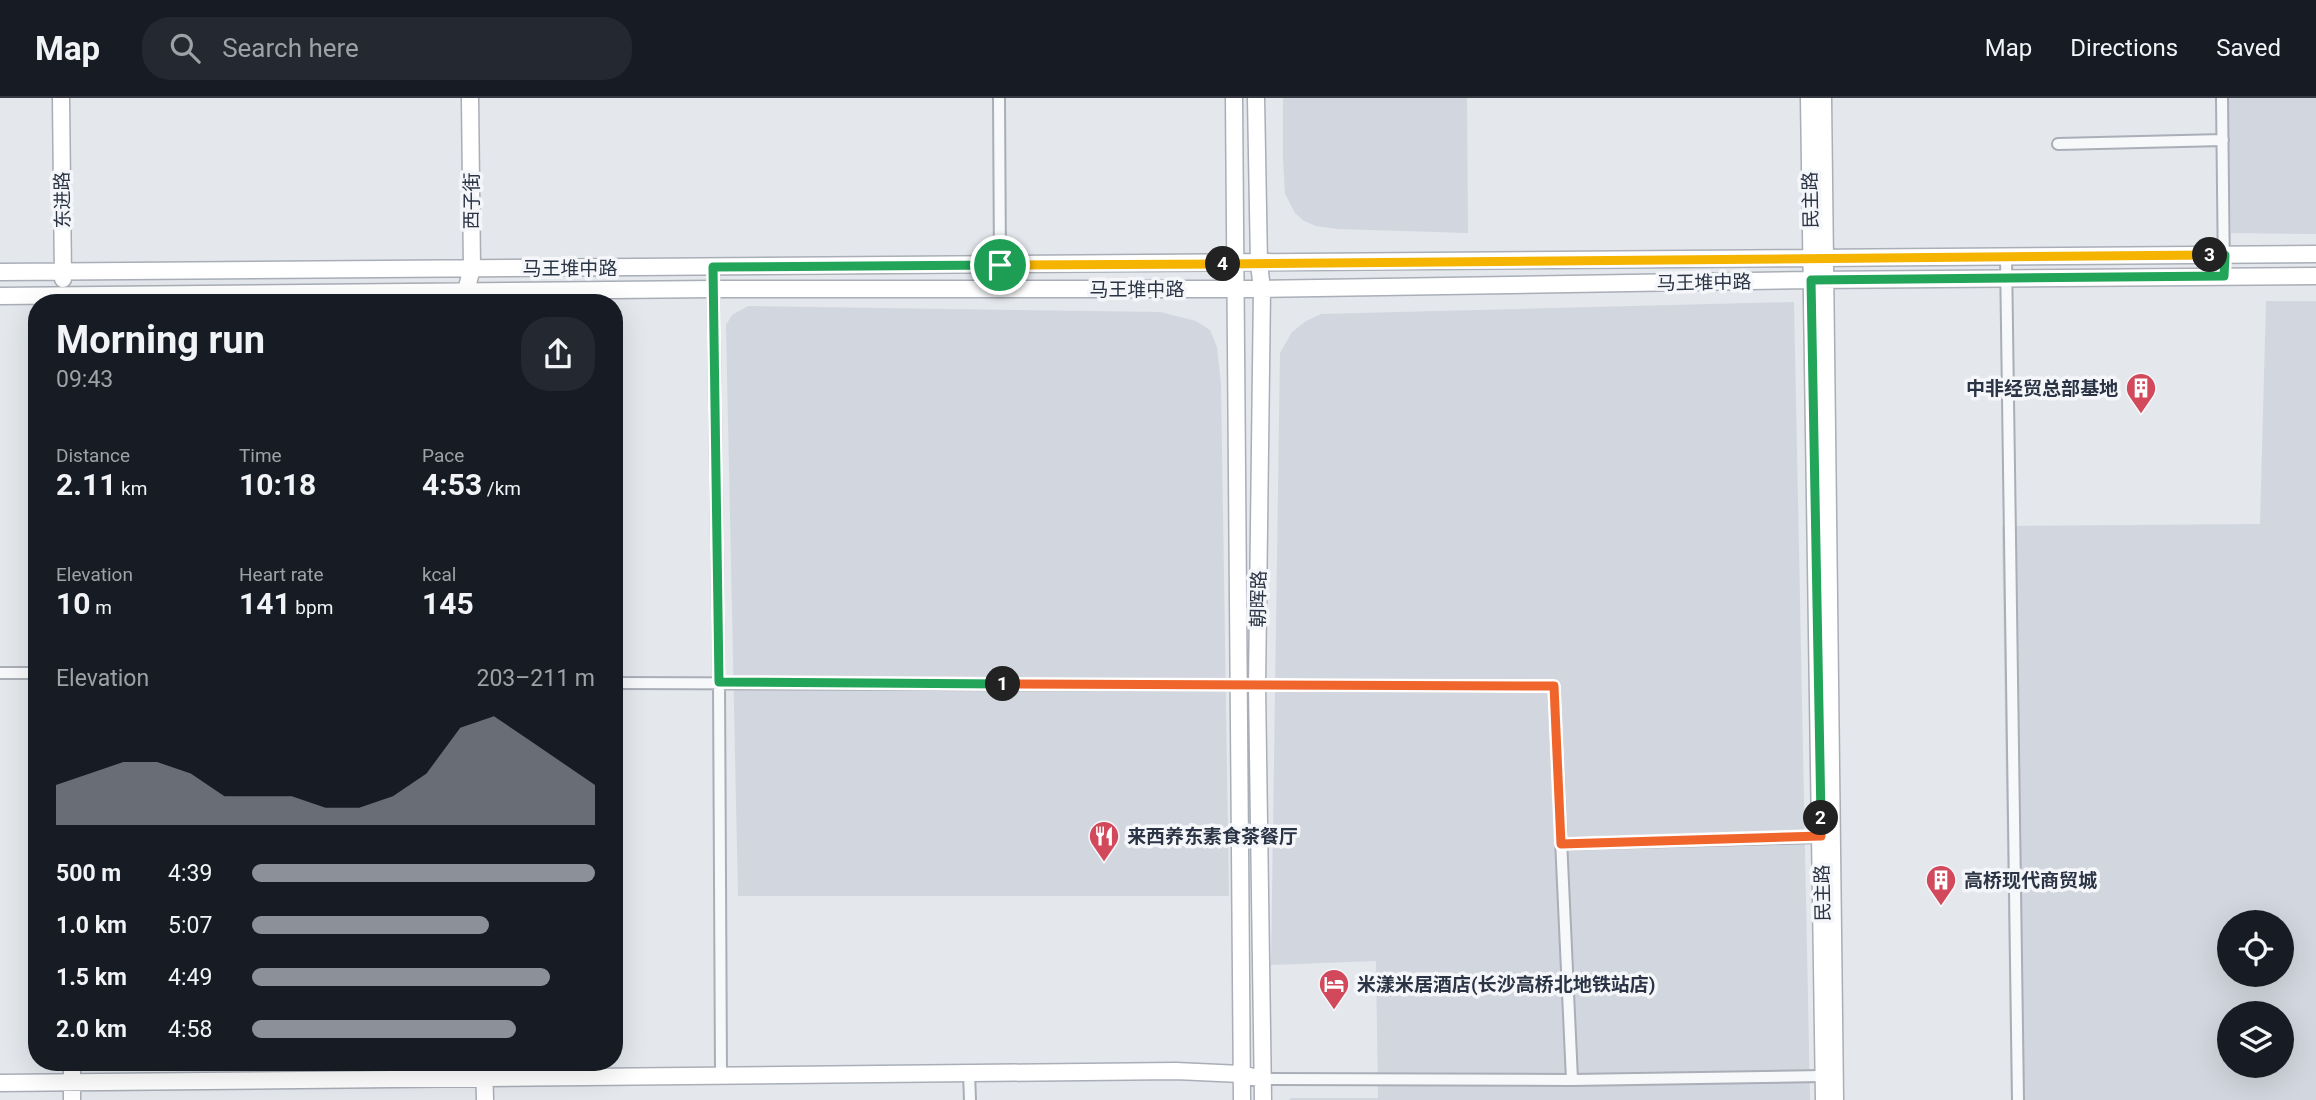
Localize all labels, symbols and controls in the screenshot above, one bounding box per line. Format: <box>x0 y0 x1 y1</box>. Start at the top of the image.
search box <box>142 17 632 80</box>
text: Map <box>35 29 100 68</box>
icon: search <box>166 29 204 67</box>
text: Search here <box>222 33 359 63</box>
text: Map <box>1985 34 2032 62</box>
text: Directions <box>2070 34 2178 62</box>
text: Saved <box>2216 34 2281 62</box>
street label: 东进路 <box>51 171 74 229</box>
street label: 民主路 <box>1799 171 1822 229</box>
street label: 西子街 <box>460 172 483 230</box>
pin <box>970 235 1030 295</box>
pin: 3 <box>2192 238 2228 272</box>
text: 3 <box>2204 243 2215 266</box>
icon: arrive <box>981 246 1019 284</box>
pin: 4 <box>1206 246 1240 282</box>
text: 4 <box>1217 252 1228 275</box>
street label: 马王堆中路 <box>522 257 618 280</box>
street label: 马王堆中路 <box>1656 270 1752 295</box>
street label: 马王堆中路 <box>1089 278 1185 301</box>
button: share <box>521 317 595 391</box>
text: Morning run <box>56 318 265 362</box>
text: 09:43 <box>56 366 113 393</box>
building icon: 中非经贸总部基地 <box>2124 371 2158 415</box>
place label: 中非经贸总部基地 <box>1966 377 2118 400</box>
text: Distance <box>56 444 130 467</box>
text: Time <box>239 444 282 467</box>
text: Pace <box>422 444 464 467</box>
text: 2.11 <box>56 467 116 502</box>
text: 10:18 <box>239 467 316 502</box>
text: 4:53 <box>422 467 482 502</box>
text: km <box>116 477 147 500</box>
text: /km <box>482 477 521 500</box>
text: Elevation <box>56 563 133 586</box>
text: Heart rate <box>239 563 324 586</box>
text: kcal <box>422 563 456 586</box>
street label: 朝晖路 <box>1247 570 1270 628</box>
text: 10 <box>56 586 90 621</box>
text: 141 <box>239 586 291 621</box>
text: 145 <box>422 586 474 621</box>
text: m <box>90 596 112 619</box>
text: bpm <box>291 596 333 619</box>
text: Elevation <box>56 665 149 692</box>
text: 203–211 m <box>476 665 595 692</box>
pin: 1 <box>986 666 1020 702</box>
text: 1 <box>997 672 1008 695</box>
pin: 2 <box>1804 800 1839 836</box>
text: 2 <box>1815 806 1826 829</box>
restaurant icon: 来西养东素食茶餐厅 <box>1087 819 1121 863</box>
place label: 来西养东素食茶餐厅 <box>1127 825 1298 848</box>
text: 500 m <box>56 860 121 887</box>
text: 4:39 <box>168 860 212 887</box>
building icon: 高桥现代商贸城 <box>1924 863 1958 907</box>
street label: 民主路 <box>1811 864 1834 922</box>
place label: 高桥现代商贸城 <box>1964 869 2097 892</box>
map controls <box>2217 910 2294 1078</box>
button: locate <box>2217 910 2294 987</box>
text: 1.0 km <box>56 912 127 939</box>
text: 5:07 <box>168 912 212 939</box>
text: 1.5 km <box>56 964 127 991</box>
text: 4:49 <box>168 964 212 991</box>
hotel icon: 米漾米居酒店(长沙高桥北地铁站店) <box>1317 967 1351 1011</box>
place label: 米漾米居酒店(长沙高桥北地铁站店) <box>1357 973 1655 996</box>
button: layers <box>2217 1001 2294 1078</box>
text: 2.0 km <box>56 1016 127 1043</box>
text: 4:58 <box>168 1016 212 1043</box>

